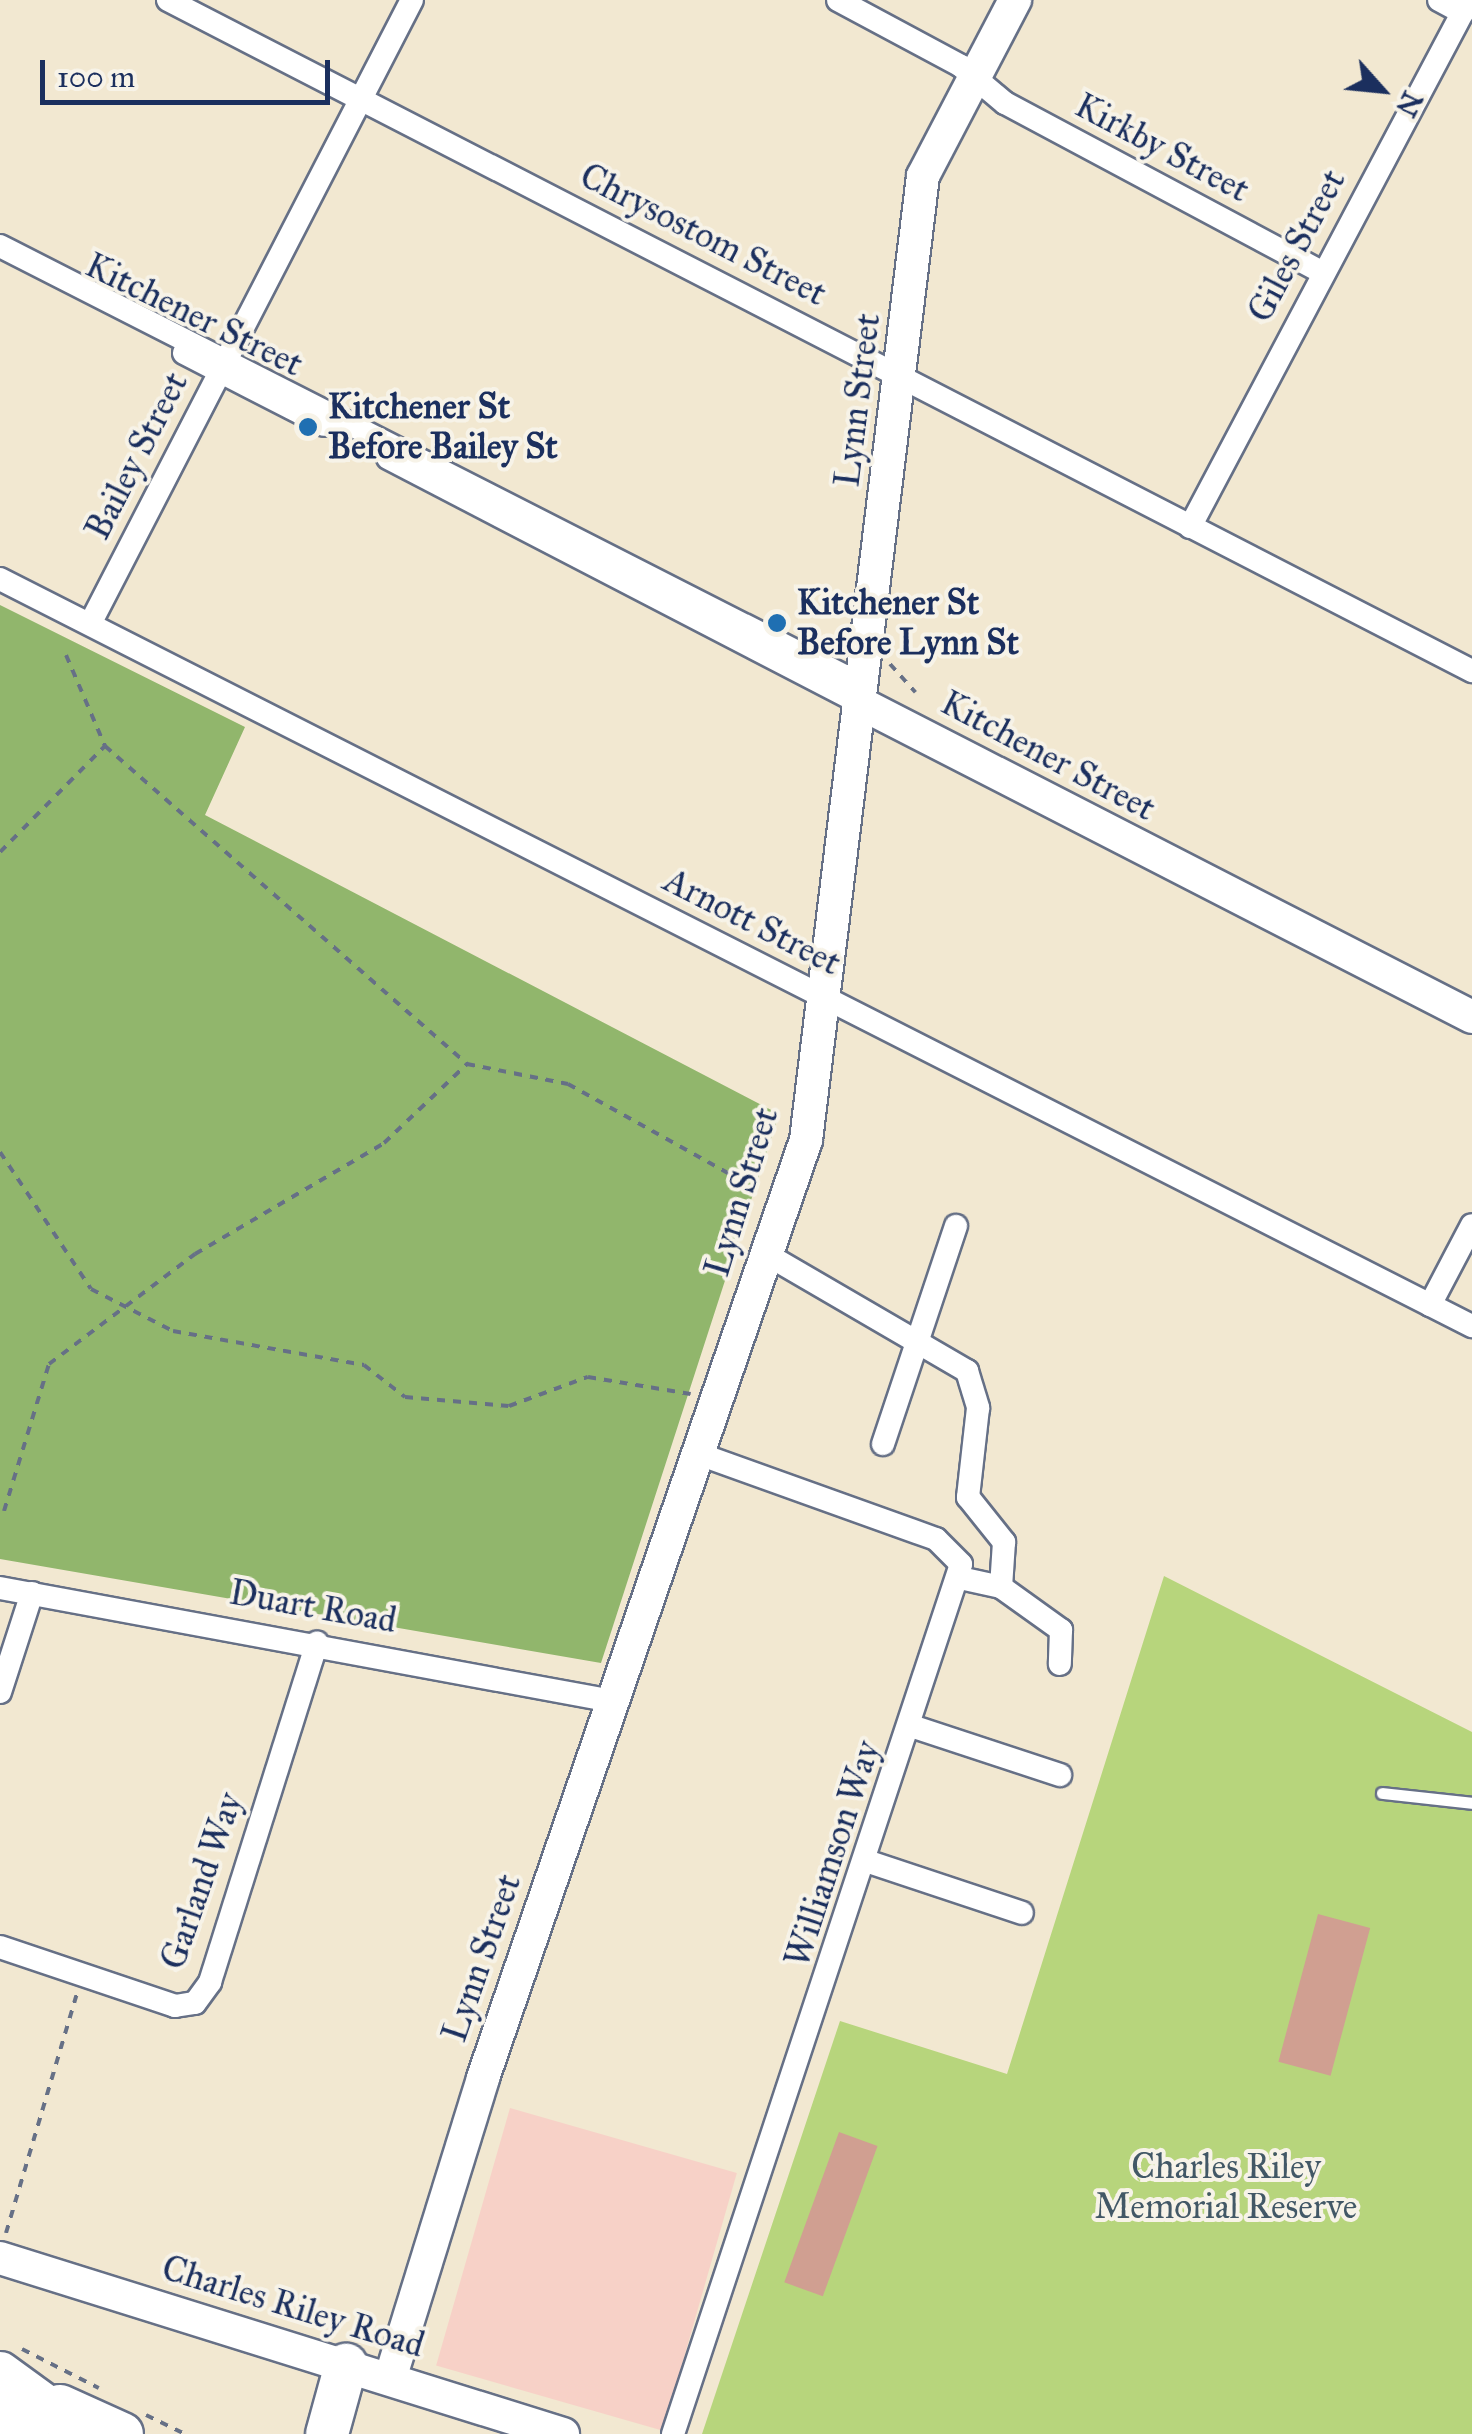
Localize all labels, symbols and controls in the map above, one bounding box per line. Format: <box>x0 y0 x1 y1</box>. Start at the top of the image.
scale bar <box>45 40 335 102</box>
north arrow <box>1332 40 1432 140</box>
text: 100 m <box>57 59 135 95</box>
street label: Kirkby Street <box>1068 85 1256 211</box>
text: N <box>1388 85 1430 122</box>
street label: Chrysostom Street <box>573 155 833 315</box>
street label: Giles Street <box>1239 163 1355 329</box>
street label: Kitchener Street <box>79 244 309 386</box>
street label: Lynn Street <box>827 311 889 489</box>
street label: Bailey Street <box>77 365 197 547</box>
place label: Kitchener St Before Bailey St <box>328 386 558 468</box>
marker: Kitchener St Before Bailey St <box>297 416 319 438</box>
place label: Kitchener St Before Lynn St <box>797 582 1019 664</box>
marker: Kitchener St Before Lynn St <box>766 612 788 634</box>
street label: Kitchener Street <box>934 682 1162 830</box>
street label: Arnott Street <box>657 860 847 984</box>
street label: Lynn Street <box>696 1103 788 1281</box>
street label: Duart Road <box>226 1572 400 1642</box>
street label: Williamson Way <box>777 1736 889 1972</box>
street label: Garland Way <box>152 1787 252 1975</box>
street label: Lynn Street <box>434 1869 530 2047</box>
park label: Charles Riley Memorial Reserve <box>1095 2146 1357 2228</box>
street label: Charles Riley Road <box>157 2247 429 2367</box>

